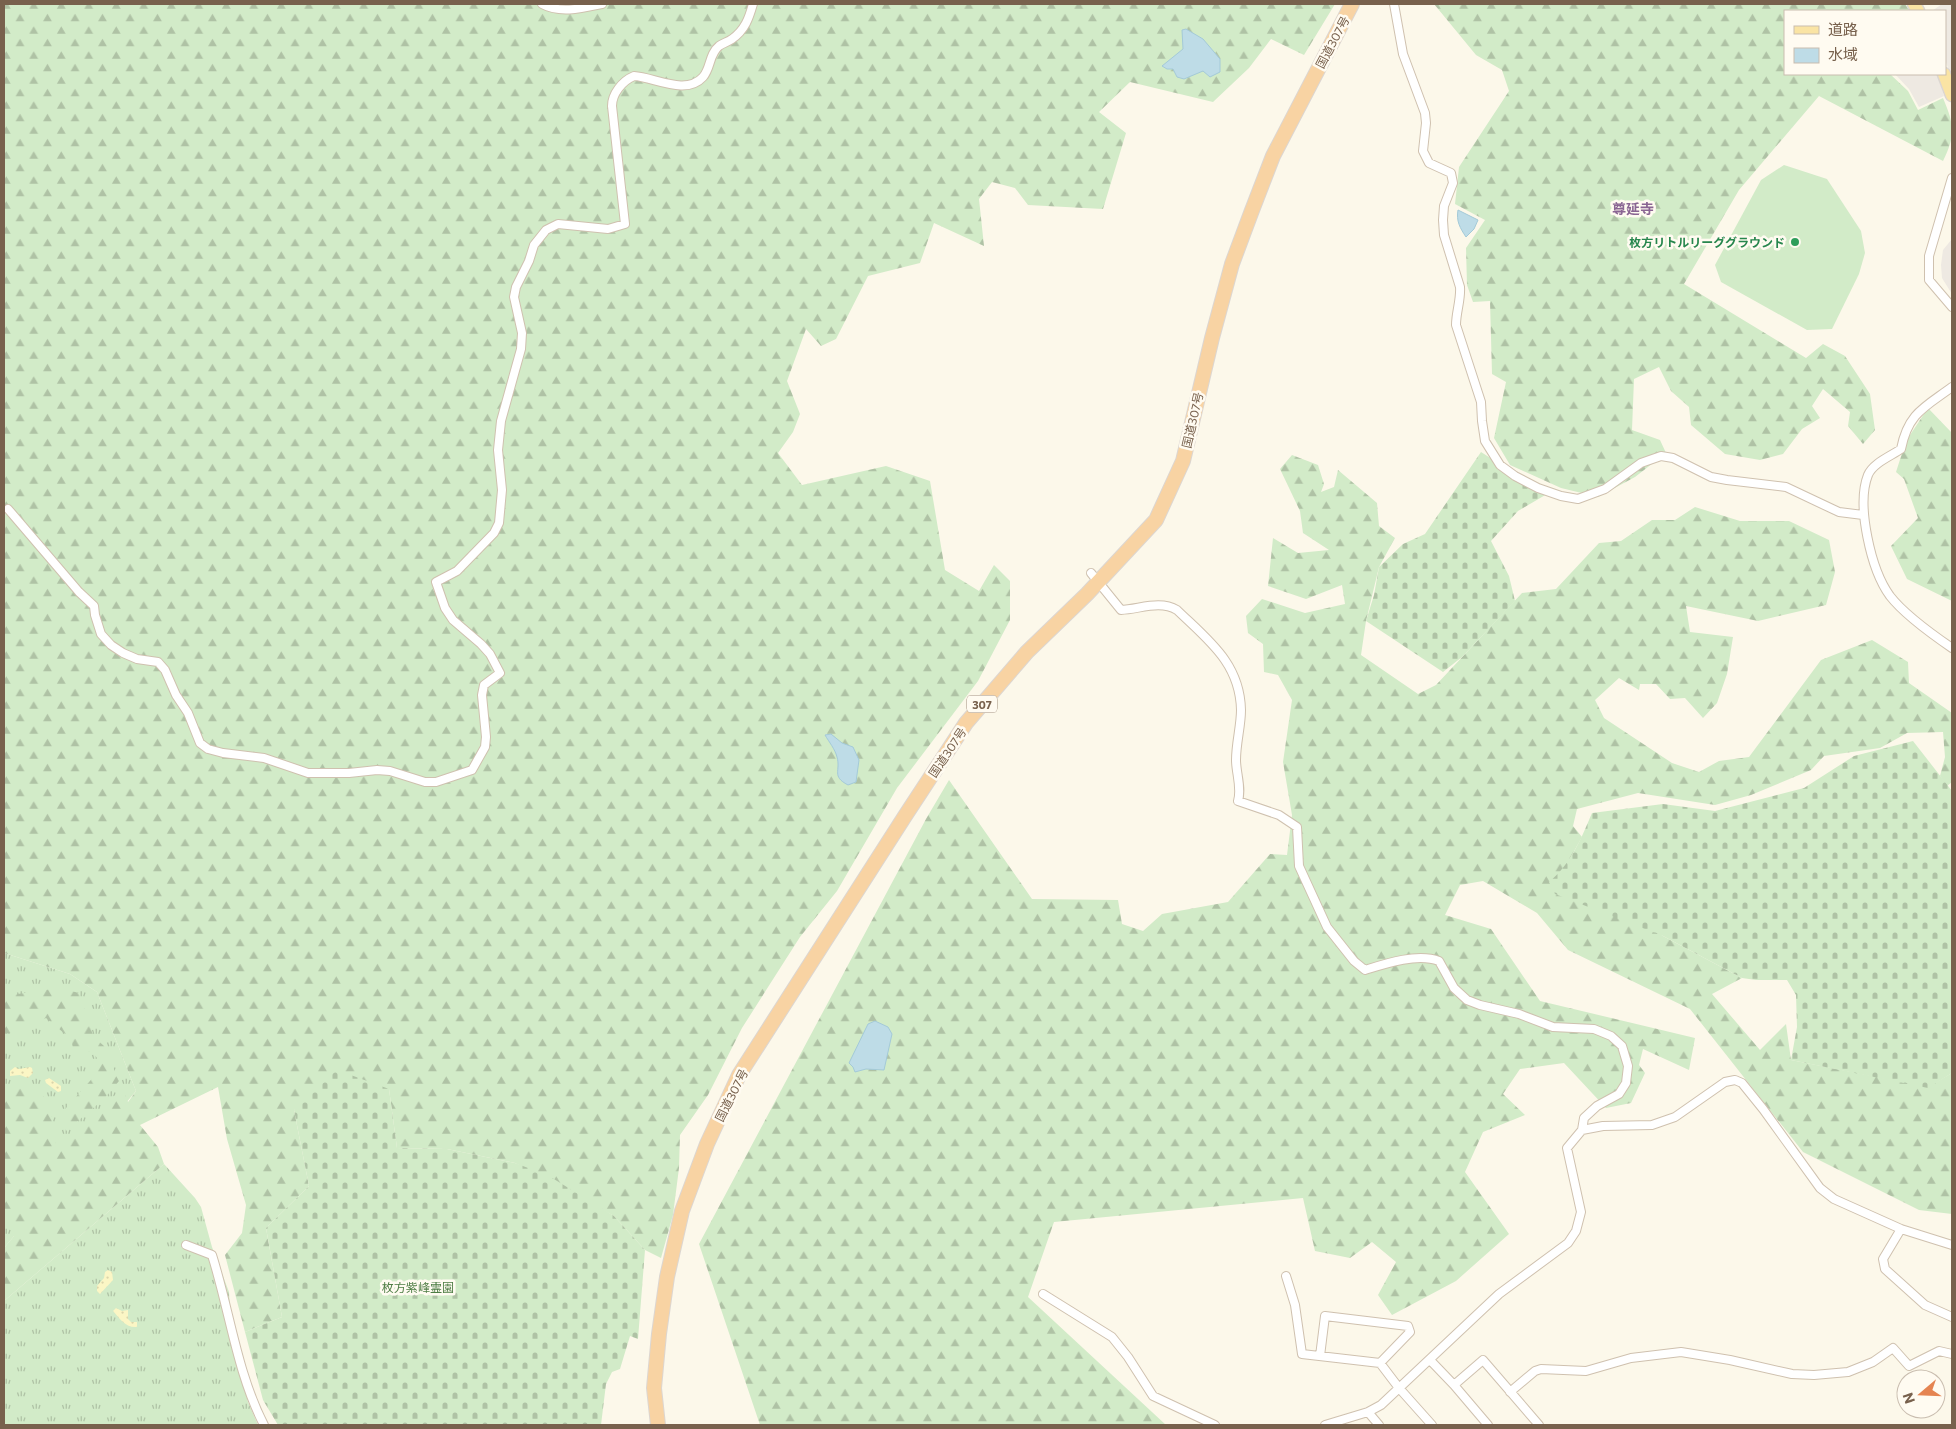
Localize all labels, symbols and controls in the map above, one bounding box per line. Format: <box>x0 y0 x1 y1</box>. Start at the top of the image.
legend <box>1784 10 1946 75</box>
street label: 国道307号 <box>1312 14 1352 70</box>
text: 道路 <box>1828 20 1858 38</box>
text: 水域 <box>1828 45 1858 63</box>
district label: 尊延寺 <box>1612 200 1654 217</box>
place label: 枚方リトルリーググラウンド <box>1629 235 1785 249</box>
marker: 枚方リトルリーググラウンド <box>1789 236 1801 248</box>
street label: 国道307号 <box>1179 391 1205 449</box>
road number: 307 <box>967 696 997 712</box>
street label: 国道307号 <box>925 724 969 780</box>
street label: 国道307号 <box>712 1066 750 1124</box>
park label: 枚方紫峰霊園 <box>382 1280 454 1294</box>
north arrow <box>1896 1369 1946 1419</box>
text: N <box>1898 1391 1918 1406</box>

